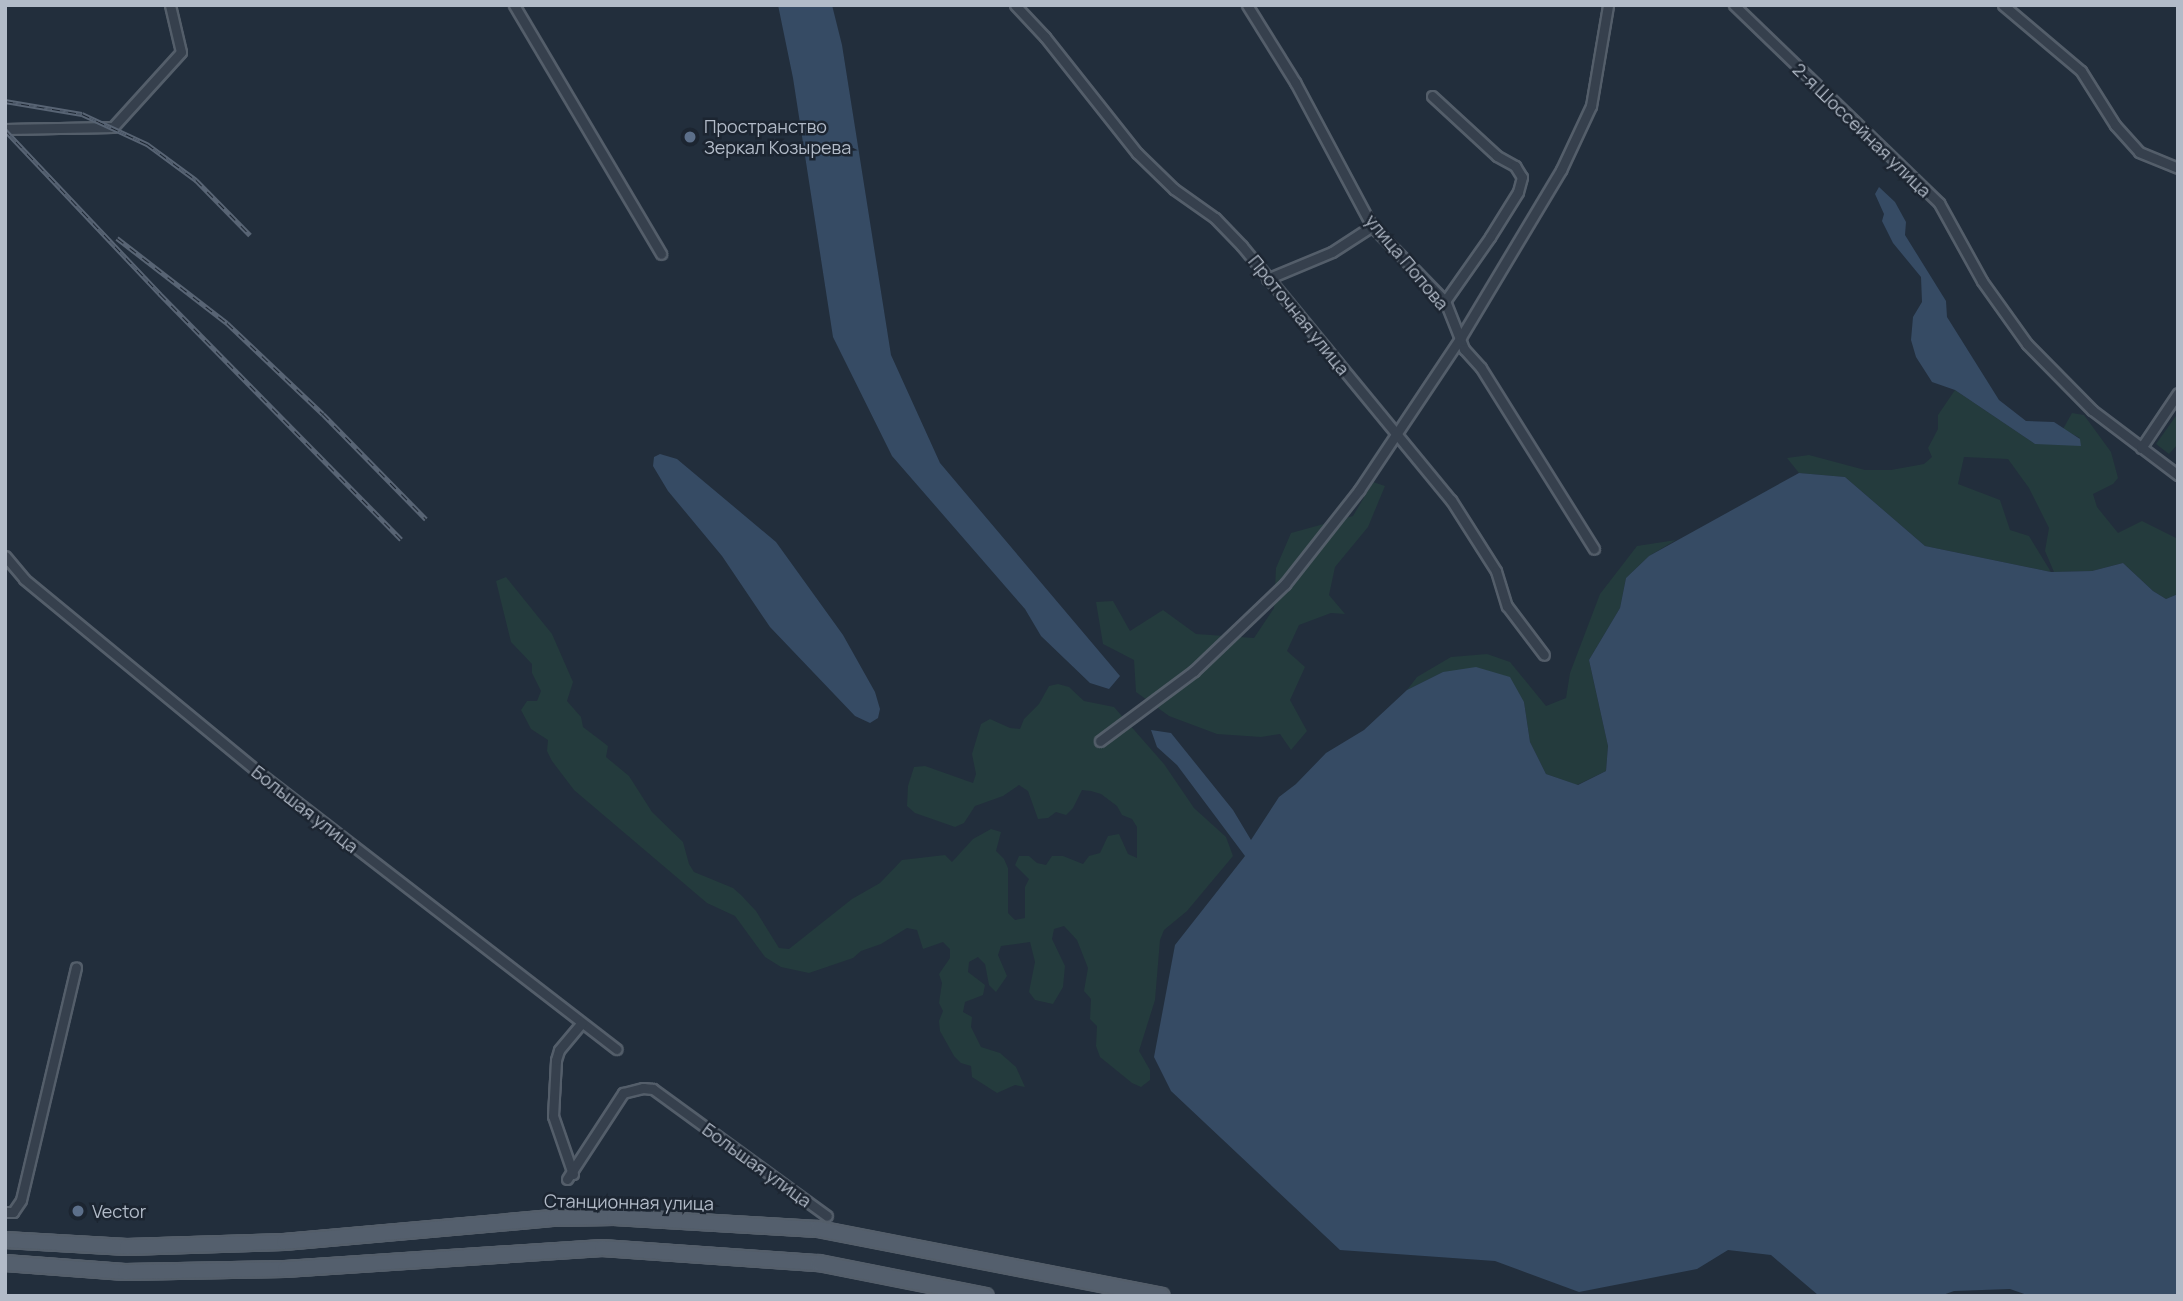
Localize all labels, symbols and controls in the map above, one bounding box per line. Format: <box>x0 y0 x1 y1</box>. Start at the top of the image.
street label: 2-я Шоссейная улица <box>1788 58 1936 202</box>
place label: Пространство Зеркал Козырева <box>704 116 851 158</box>
marker: Пространство Зеркал Козырева <box>682 129 698 145</box>
street label: улица Попова <box>1361 210 1453 314</box>
street label: Проточная улица <box>1244 251 1354 379</box>
street label: Большая улица <box>247 761 363 857</box>
street label: Большая улица <box>698 1118 816 1212</box>
street label: Станционная улица <box>544 1190 714 1214</box>
place label: Vector <box>92 1200 146 1222</box>
marker: Vector <box>70 1203 86 1219</box>

